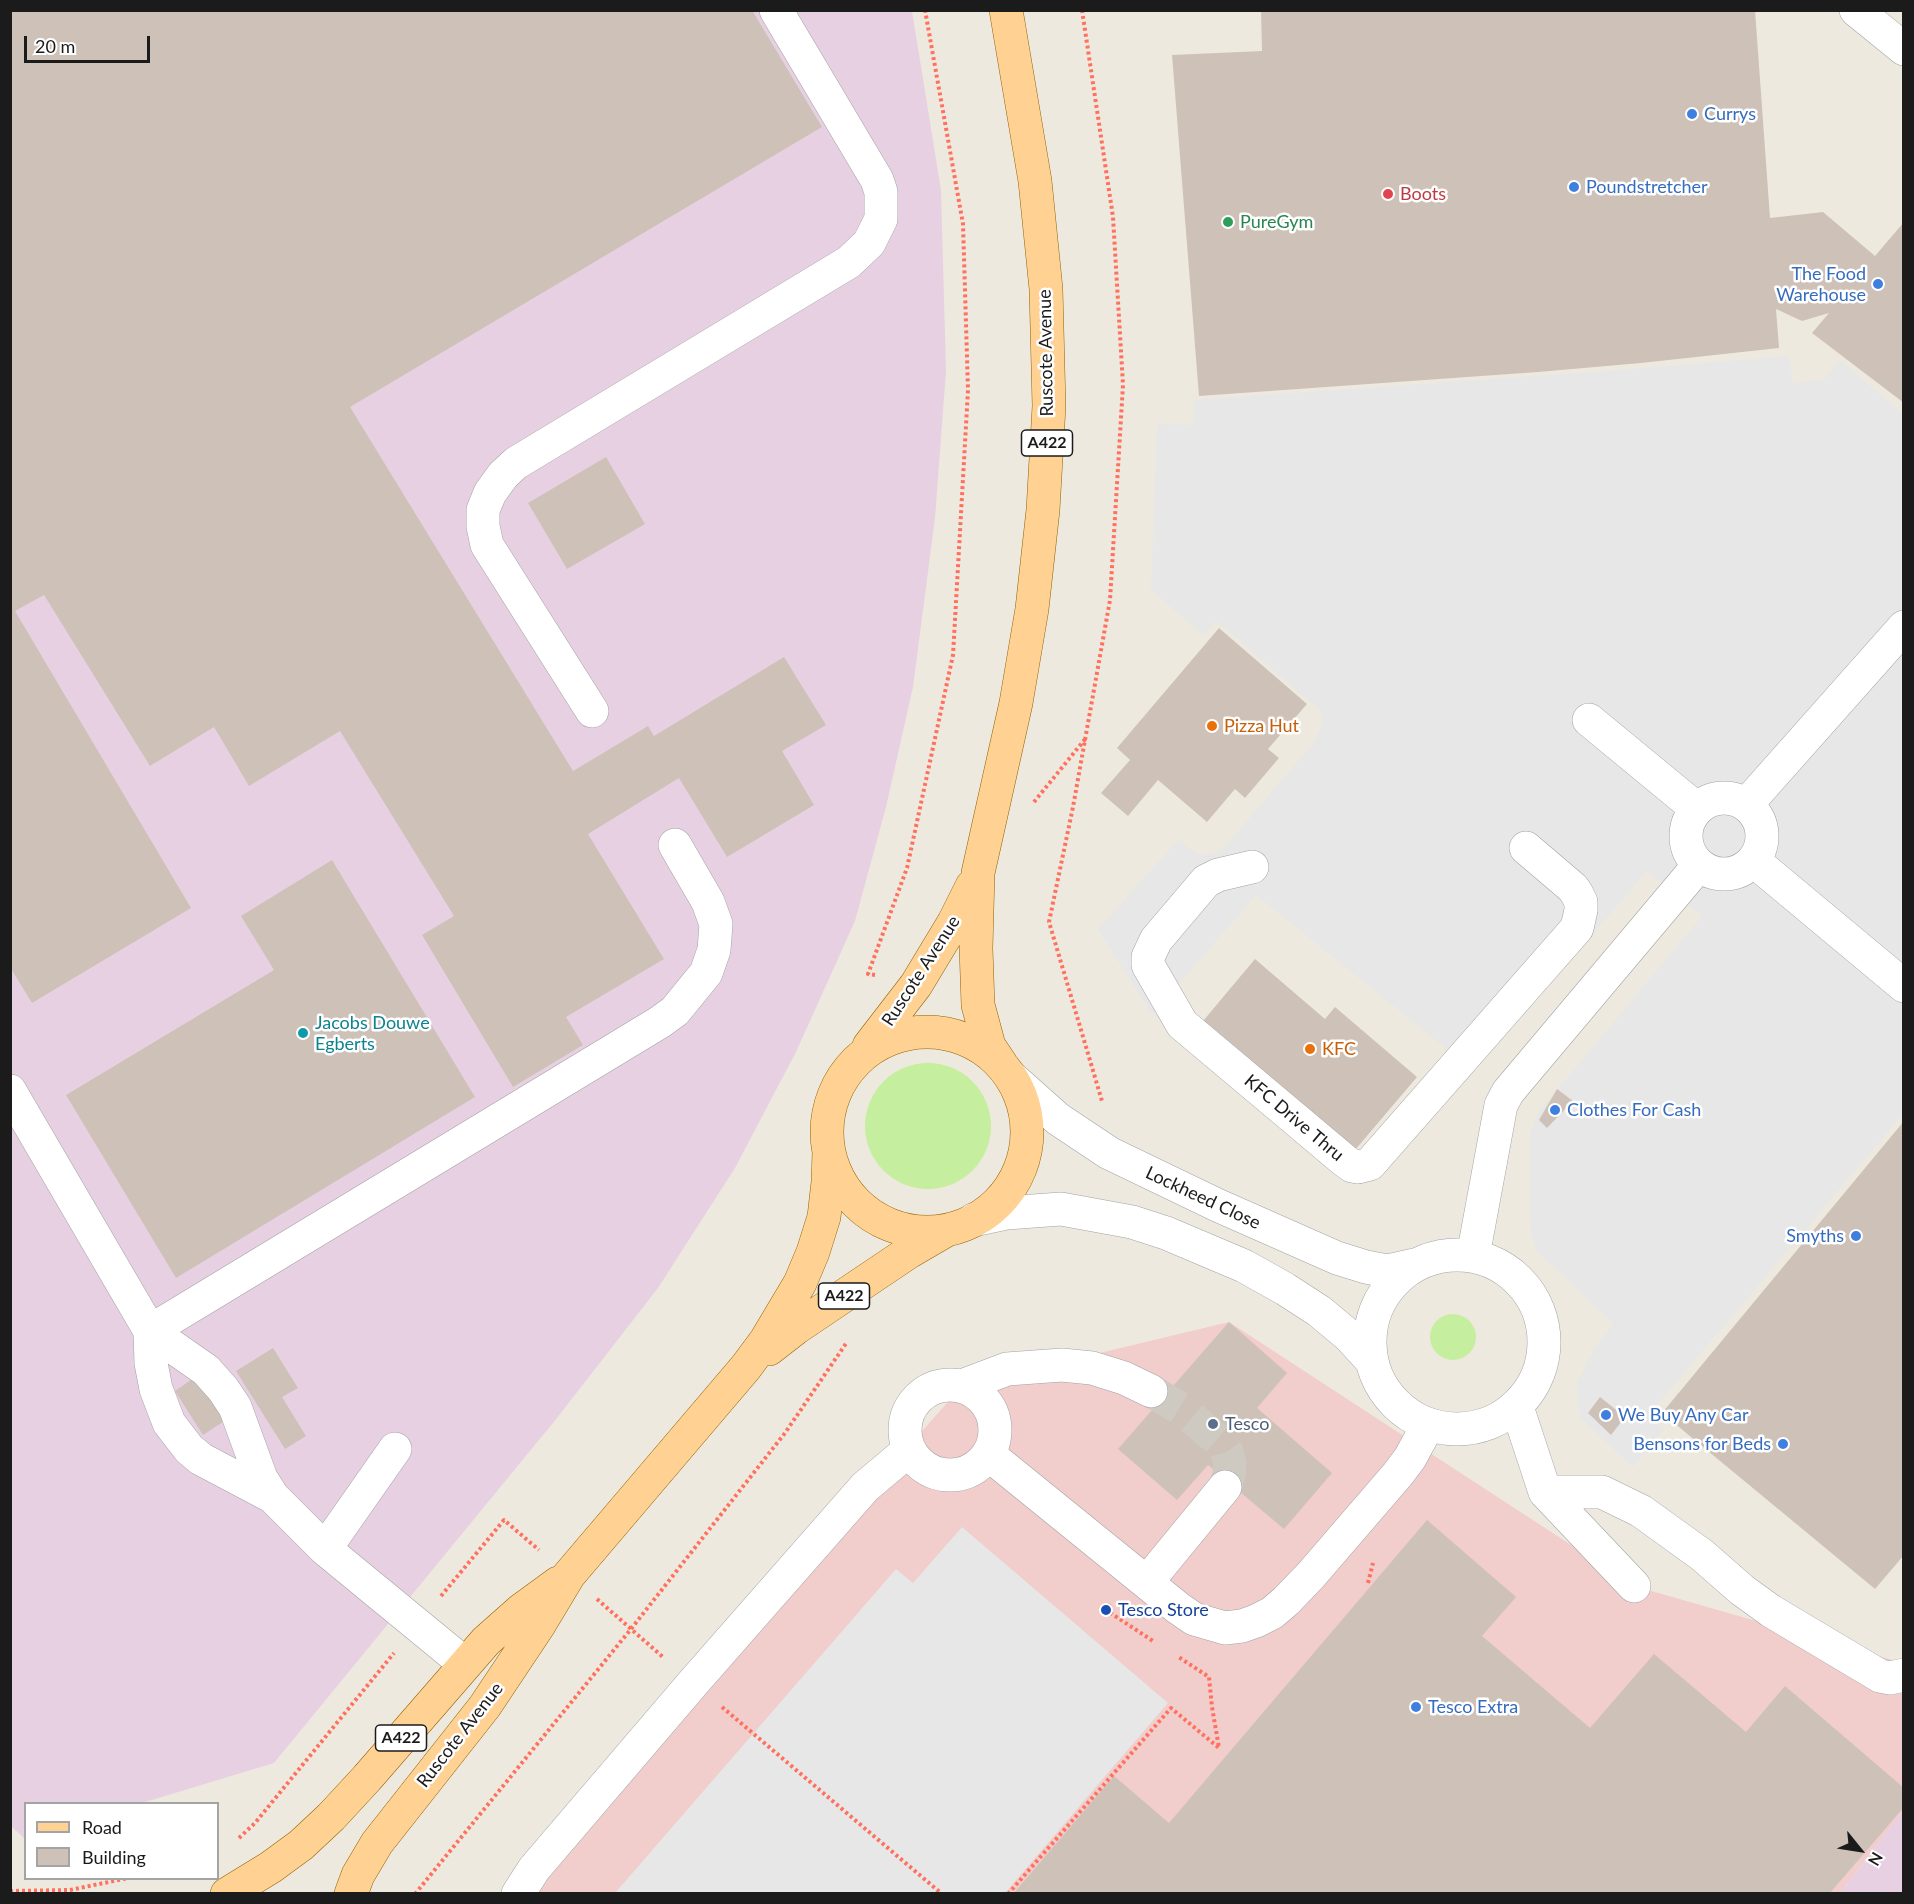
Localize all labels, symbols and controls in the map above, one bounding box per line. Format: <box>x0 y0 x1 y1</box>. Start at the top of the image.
scale bar <box>27 24 153 62</box>
text: 20 m <box>35 35 75 57</box>
place label: Currys <box>1704 103 1756 125</box>
marker: Currys <box>1685 107 1699 121</box>
place label: Poundstretcher <box>1586 176 1708 198</box>
marker: Poundstretcher <box>1567 180 1581 194</box>
place label: Boots <box>1400 183 1446 205</box>
marker: Boots <box>1381 187 1395 201</box>
place label: PureGym <box>1240 211 1313 233</box>
marker: PureGym <box>1221 215 1235 229</box>
place label: The Food Warehouse <box>1776 263 1866 306</box>
marker: The Food Warehouse <box>1871 277 1885 291</box>
street label: Ruscote Avenue <box>1034 289 1058 417</box>
road number: A422 <box>1022 430 1072 456</box>
place label: Pizza Hut <box>1224 715 1299 737</box>
marker: Pizza Hut <box>1205 719 1219 733</box>
street label: Ruscote Avenue <box>877 912 965 1030</box>
place label: Jacobs Douwe Egberts <box>315 1012 430 1054</box>
marker: Jacobs Douwe Egberts <box>296 1026 310 1040</box>
place label: KFC <box>1322 1038 1356 1060</box>
marker: KFC <box>1303 1042 1317 1056</box>
street label: KFC Drive Thru <box>1240 1070 1348 1166</box>
place label: Clothes For Cash <box>1567 1099 1701 1121</box>
marker: Clothes For Cash <box>1548 1103 1562 1117</box>
street label: Lockheed Close <box>1142 1162 1264 1234</box>
place label: Smyths <box>1786 1225 1844 1247</box>
marker: Smyths <box>1849 1229 1863 1243</box>
road number: A422 <box>818 1283 870 1309</box>
place label: We Buy Any Car <box>1618 1404 1748 1426</box>
marker: We Buy Any Car <box>1599 1408 1613 1422</box>
place label: Tesco <box>1225 1413 1269 1435</box>
marker: Tesco <box>1206 1417 1220 1431</box>
place label: Bensons for Beds <box>1633 1433 1771 1455</box>
marker: Bensons for Beds <box>1776 1437 1790 1451</box>
place label: Tesco Store <box>1118 1599 1209 1621</box>
marker: Tesco Store <box>1099 1603 1113 1617</box>
street label: Ruscote Avenue <box>412 1678 508 1792</box>
place label: Tesco Extra <box>1428 1696 1518 1718</box>
marker: Tesco Extra <box>1409 1700 1423 1714</box>
road number: A422 <box>376 1725 426 1751</box>
legend <box>24 1802 219 1880</box>
text: Road <box>82 1816 122 1838</box>
north arrow <box>1830 1820 1890 1880</box>
text: Building <box>82 1846 146 1868</box>
text: N <box>1865 1849 1887 1869</box>

